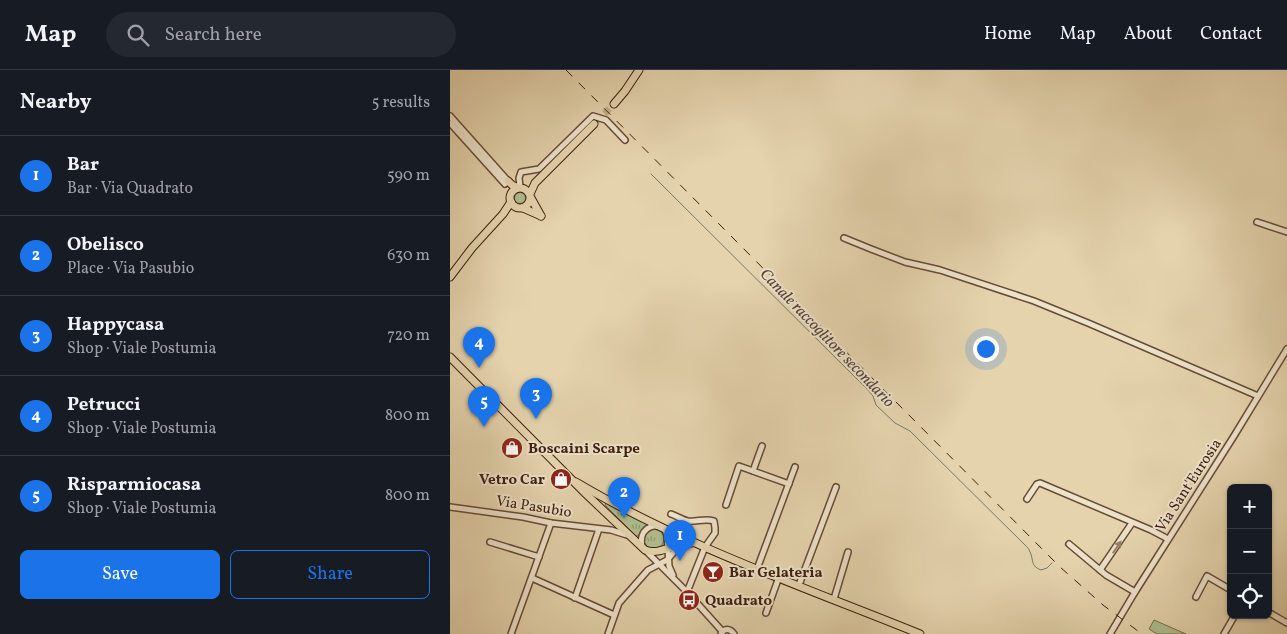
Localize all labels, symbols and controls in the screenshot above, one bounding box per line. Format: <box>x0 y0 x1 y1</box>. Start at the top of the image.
search box <box>106 12 456 57</box>
text: Map <box>25 18 76 52</box>
icon: search <box>124 21 152 49</box>
text: Search here <box>164 22 262 48</box>
text: Home <box>984 22 1032 47</box>
text: Map <box>1060 22 1096 47</box>
text: About <box>1124 22 1172 47</box>
text: Contact <box>1200 22 1262 47</box>
text: Nearby <box>20 88 91 117</box>
text: 5 results <box>372 92 430 114</box>
text: Bar <box>67 152 99 178</box>
text: 1 <box>33 165 39 187</box>
text: 590 m <box>387 165 430 187</box>
text: Bar · Via Quadrato <box>67 178 193 200</box>
text: Obelisco <box>67 232 144 258</box>
text: 2 <box>32 245 40 267</box>
text: 630 m <box>387 245 430 267</box>
text: Place · Via Pasubio <box>67 258 194 280</box>
water label: Canale raccoglitore secondario <box>754 264 899 413</box>
text: Happycasa <box>67 312 164 338</box>
text: 3 <box>32 325 40 347</box>
text: 720 m <box>387 325 430 347</box>
pin: 4 <box>463 327 495 368</box>
your location <box>973 336 999 362</box>
text: Shop · Viale Postumia <box>67 338 217 360</box>
pin: 3 <box>520 378 552 419</box>
pin: 5 <box>468 386 500 427</box>
text: Petrucci <box>67 392 141 418</box>
text: 4 <box>31 405 41 427</box>
text: 800 m <box>385 405 430 427</box>
text: Shop · Viale Postumia <box>67 418 217 440</box>
street label: Via Sant'Eurosia <box>1151 435 1227 537</box>
shop icon: Boscaini Scarpe <box>500 436 524 460</box>
place label: Boscaini Scarpe <box>528 439 640 460</box>
shop icon: Vetro Car <box>549 467 573 491</box>
place label: Vetro Car <box>479 470 545 491</box>
text: Risparmiocasa <box>67 472 201 498</box>
pin: 2 <box>608 477 640 518</box>
map controls <box>1227 484 1272 619</box>
button: + <box>1227 484 1272 529</box>
text: 5 <box>32 485 40 507</box>
text: 800 m <box>385 485 430 507</box>
street label: Via Pasubio <box>494 491 573 524</box>
text: Shop · Viale Postumia <box>67 498 217 520</box>
pin: 1 <box>664 520 696 561</box>
button: − <box>1227 529 1272 574</box>
one-way arrow <box>1112 540 1121 553</box>
button: Save <box>20 550 220 599</box>
button: Share <box>230 550 430 599</box>
bar icon: Bar Gelateria <box>701 560 725 584</box>
place label: Bar Gelateria <box>729 563 823 584</box>
button: locate <box>1227 574 1272 619</box>
bus stop icon: Quadrato <box>677 588 701 612</box>
place label: Quadrato <box>705 591 772 612</box>

